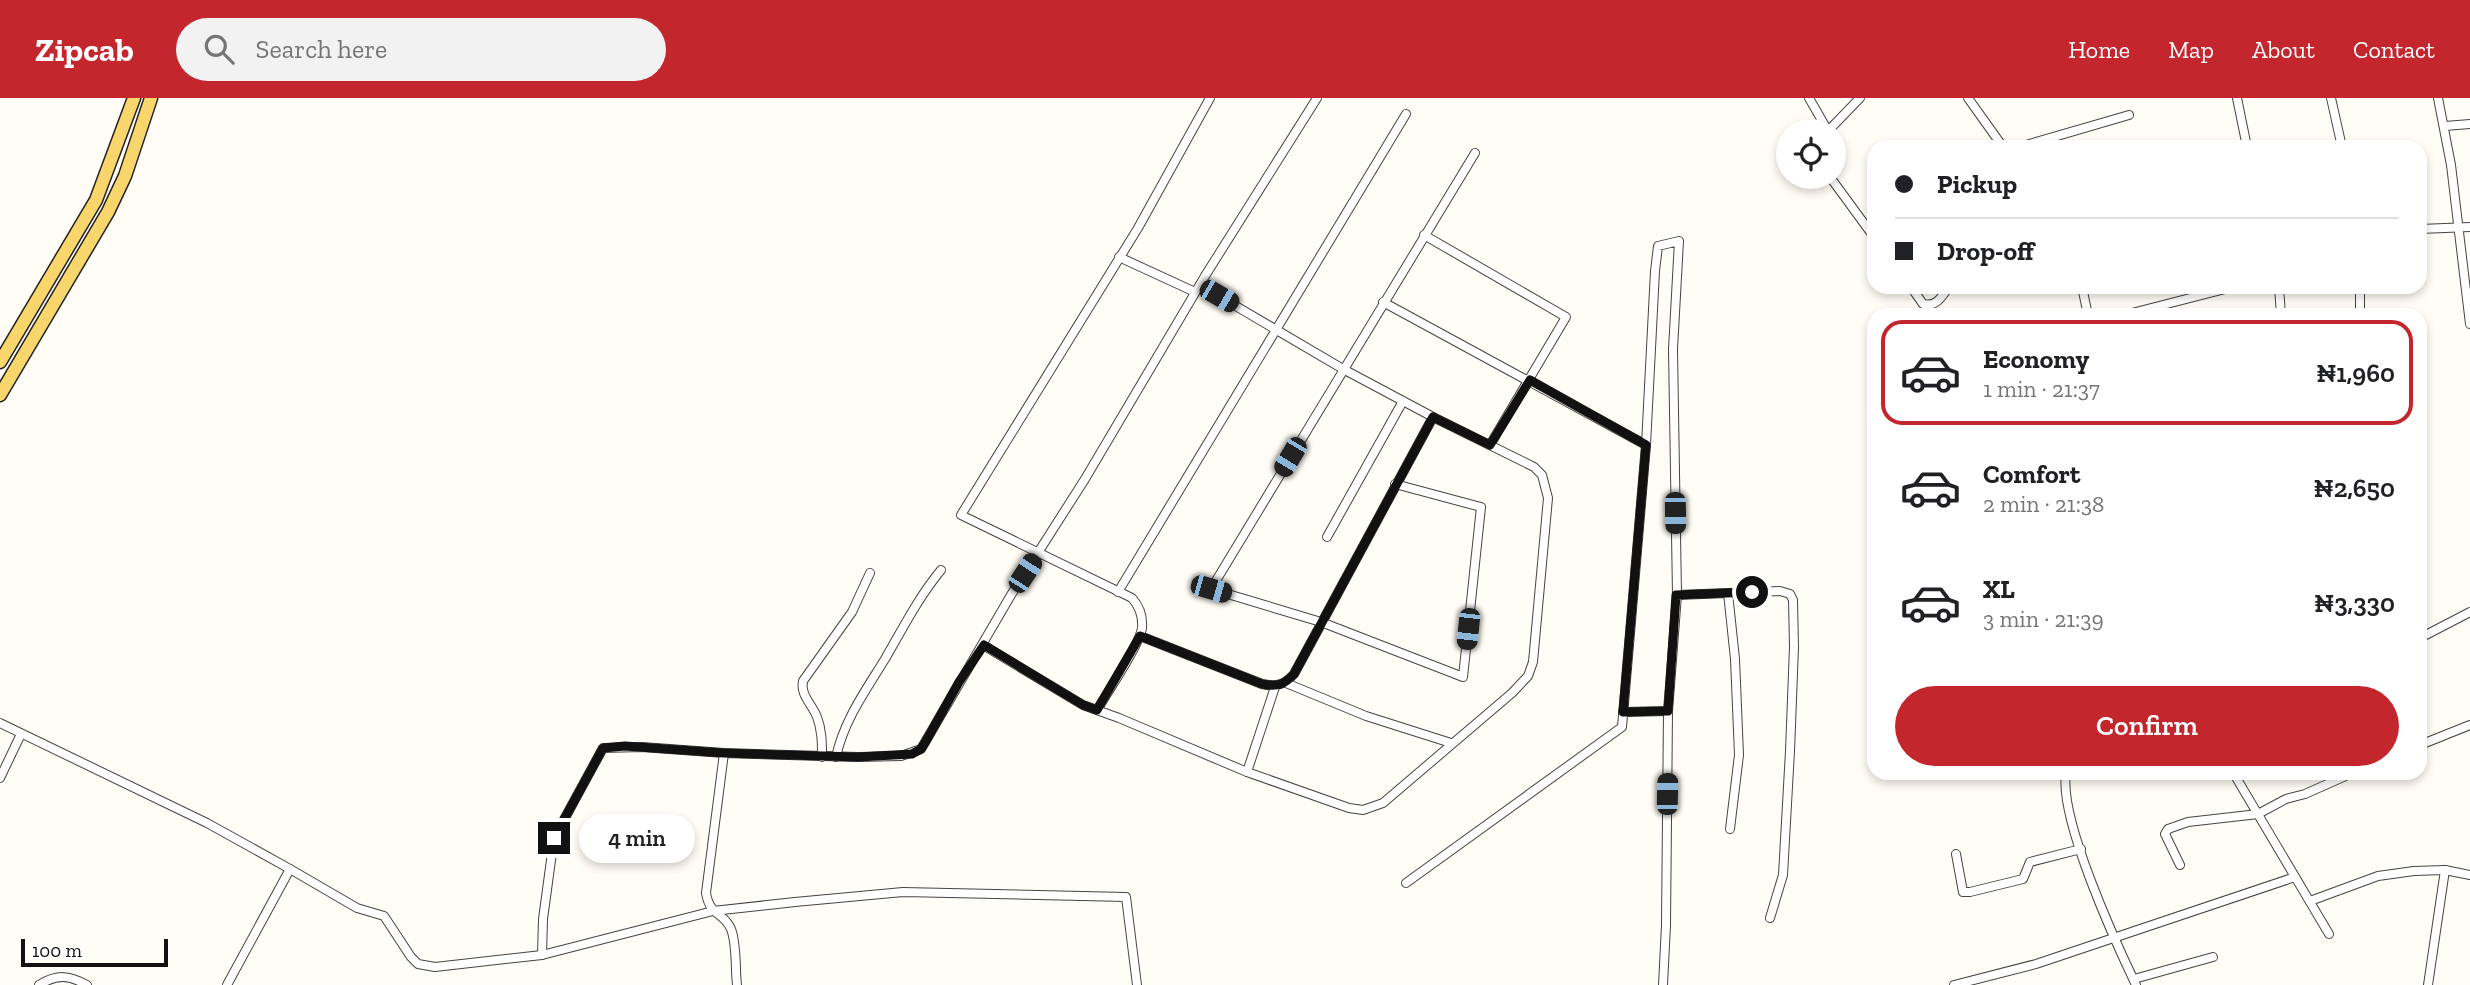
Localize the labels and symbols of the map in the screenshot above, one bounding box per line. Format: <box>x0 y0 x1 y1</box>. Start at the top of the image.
car <box>1196 276 1243 316</box>
car <box>1271 434 1310 480</box>
car <box>1665 492 1686 534</box>
car <box>1005 550 1046 596</box>
car <box>1188 573 1235 605</box>
route start <box>1736 576 1768 608</box>
car <box>1456 607 1481 651</box>
car <box>1657 773 1678 815</box>
callout: 4 min <box>578 814 694 862</box>
route end <box>538 822 570 854</box>
scale bar <box>21 936 168 968</box>

